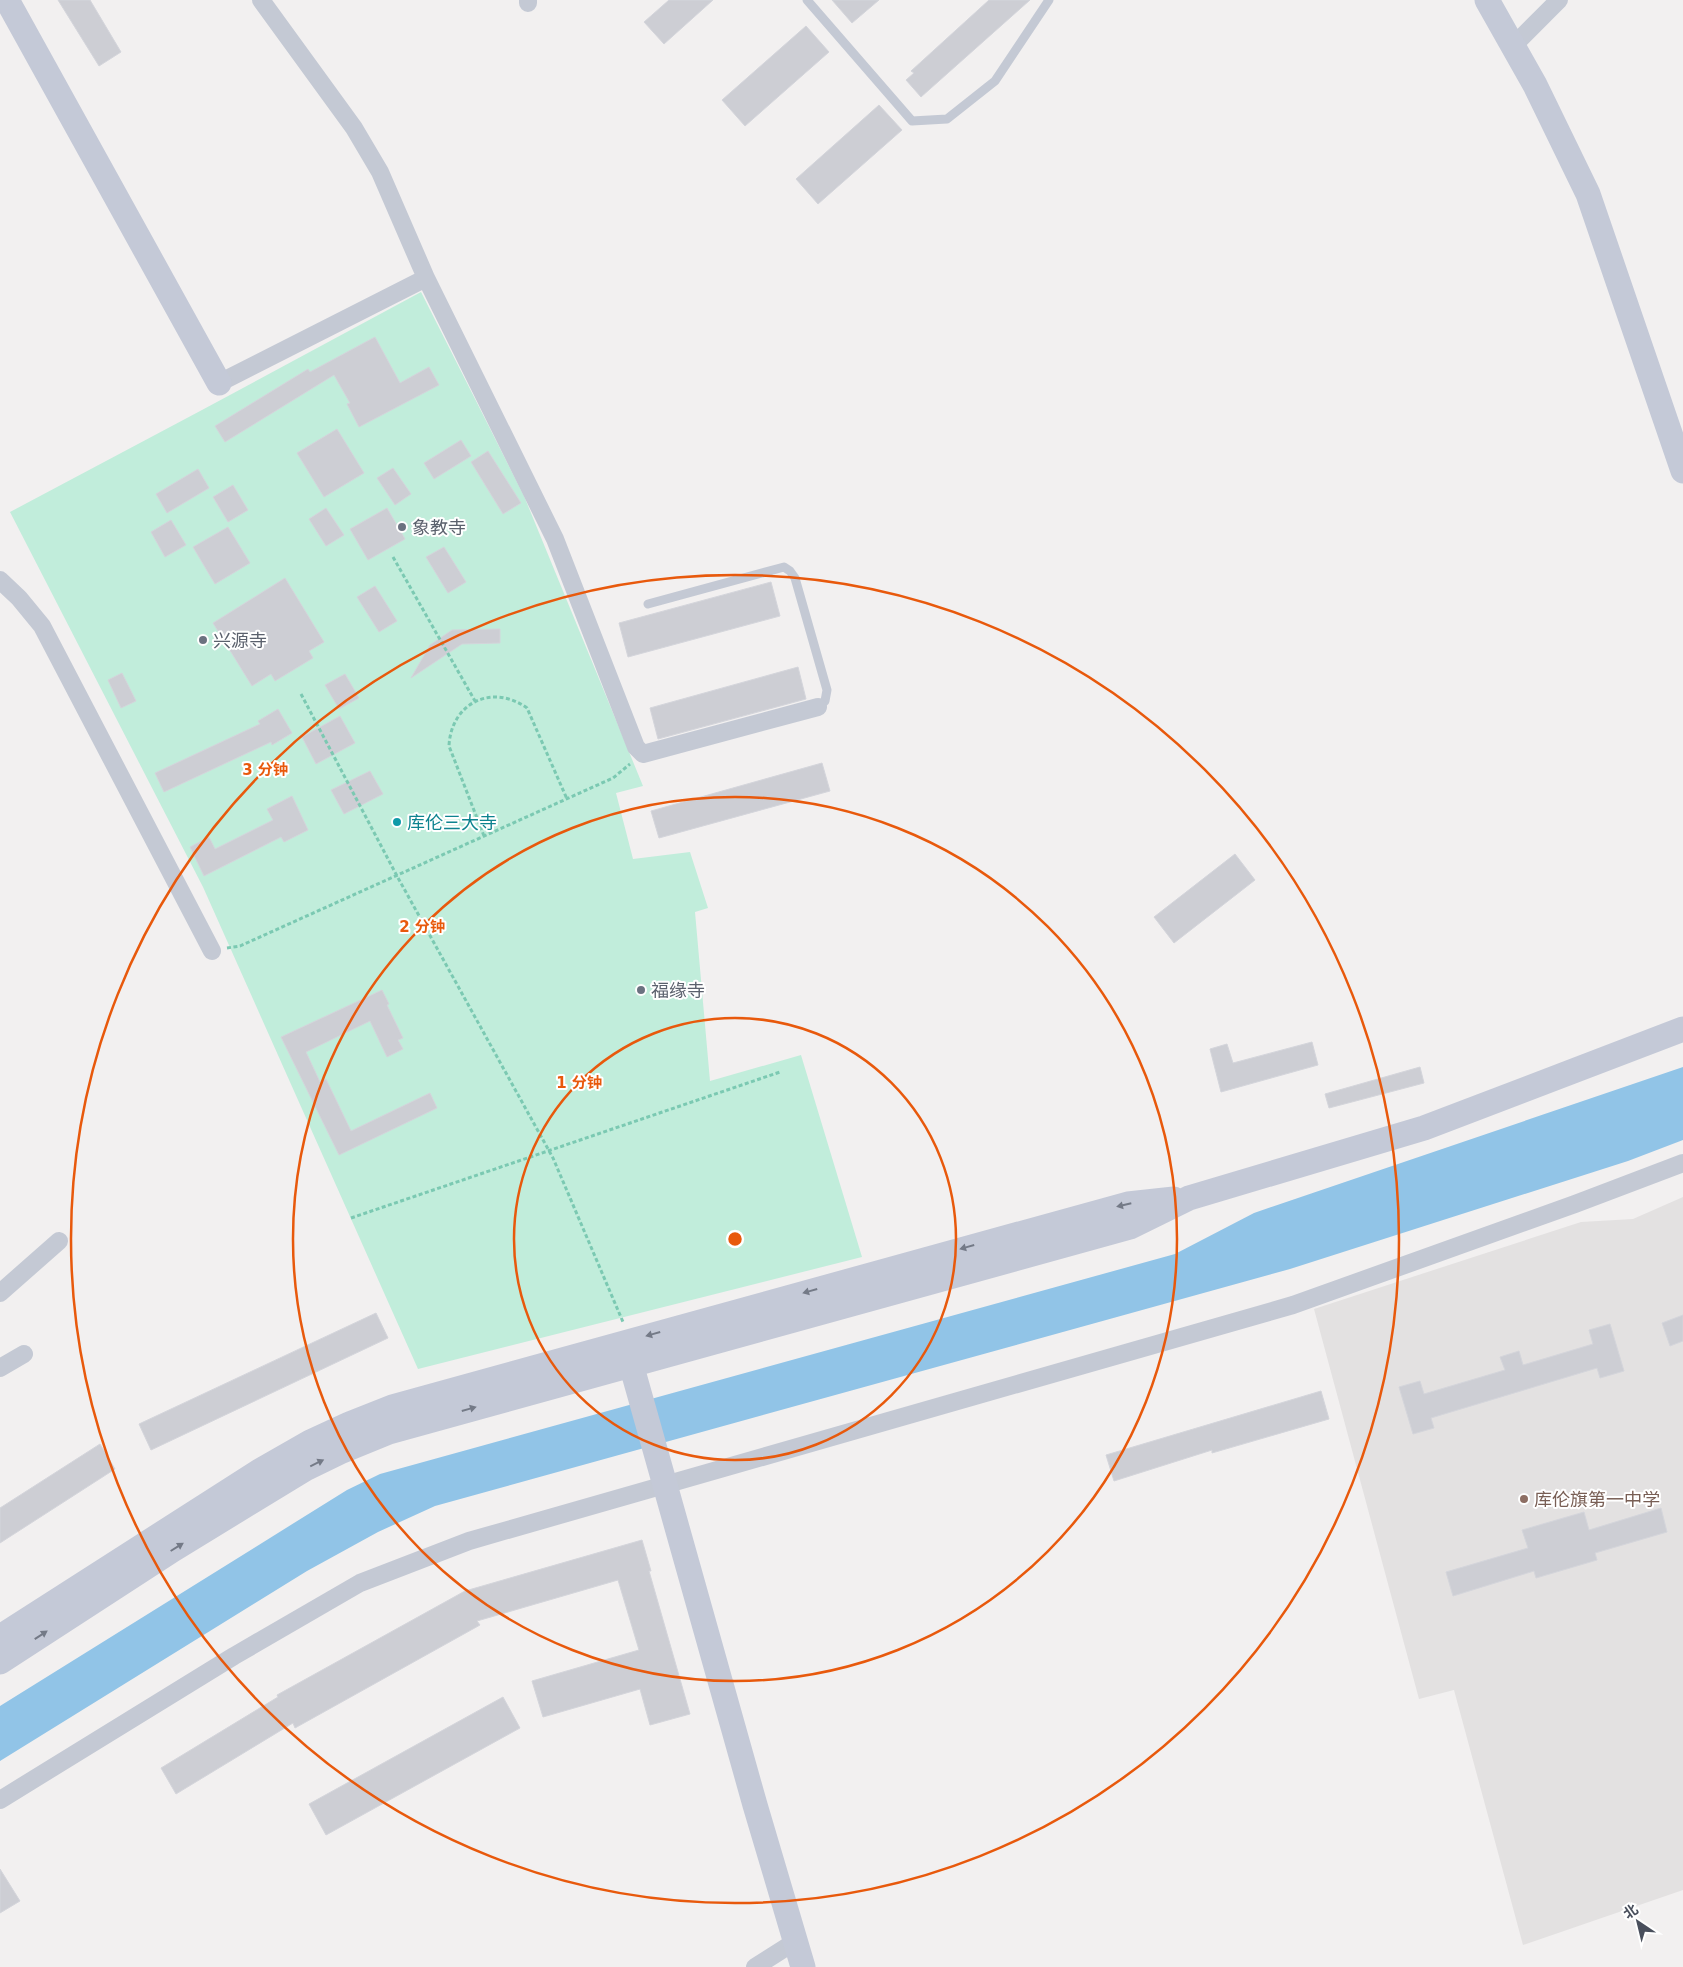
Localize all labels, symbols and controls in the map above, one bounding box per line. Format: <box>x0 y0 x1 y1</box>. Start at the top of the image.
place label: 象教寺 <box>412 517 466 538</box>
marker: 象教寺 <box>396 521 408 533</box>
place label: 兴源寺 <box>213 630 267 651</box>
marker: 兴源寺 <box>197 634 209 646</box>
text: 3 分钟 <box>242 761 288 779</box>
place label: 库伦三大寺 <box>407 812 497 833</box>
marker: 库伦三大寺 <box>391 816 403 828</box>
text: 2 分钟 <box>399 918 445 936</box>
place label: 福缘寺 <box>651 980 705 1001</box>
marker: 福缘寺 <box>635 984 647 996</box>
text: 1 分钟 <box>556 1074 602 1092</box>
one-way arrow <box>1116 1201 1131 1209</box>
centre of rings <box>726 1230 744 1248</box>
one-way arrow <box>959 1243 974 1251</box>
one-way arrow <box>802 1287 817 1295</box>
one-way arrow <box>646 1331 661 1339</box>
one-way arrow <box>462 1405 477 1413</box>
one-way arrow <box>310 1459 324 1467</box>
place label: 库伦旗第一中学 <box>1534 1489 1660 1510</box>
marker: 库伦旗第一中学 <box>1518 1493 1530 1505</box>
one-way arrow <box>171 1542 184 1551</box>
one-way arrow <box>34 1630 48 1640</box>
north arrow <box>1613 1897 1663 1947</box>
text: 北 <box>1620 1901 1641 1922</box>

